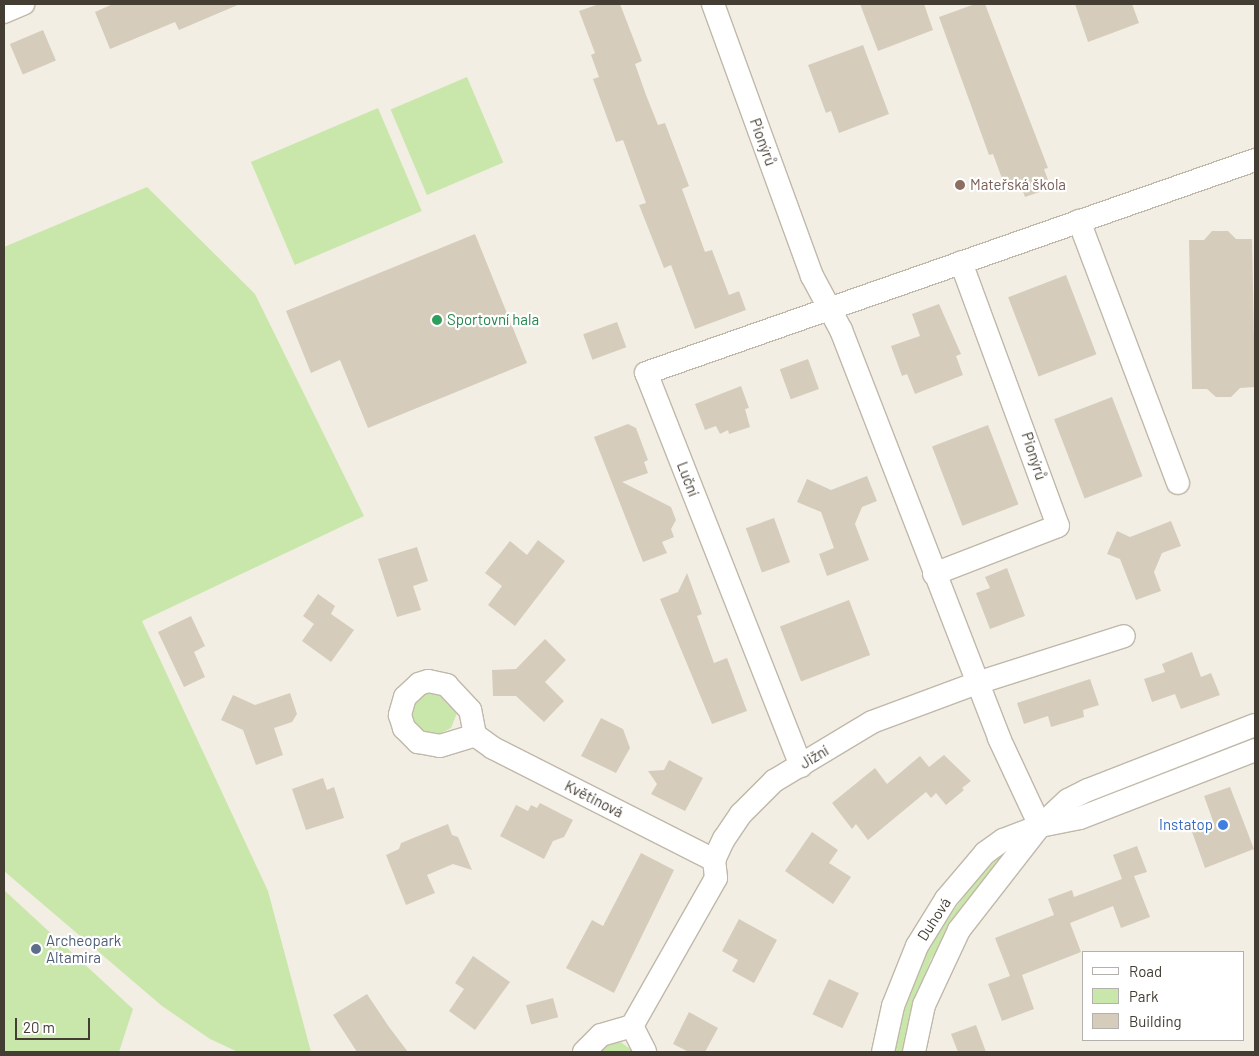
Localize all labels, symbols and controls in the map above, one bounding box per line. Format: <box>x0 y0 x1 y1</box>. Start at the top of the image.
street label: Pionýrů <box>746 116 780 168</box>
place label: Mateřská škola <box>970 176 1066 194</box>
marker: Mateřská škola <box>954 179 966 191</box>
place label: Sportovní hala <box>447 311 539 329</box>
marker: Sportovní hala <box>431 314 443 326</box>
street label: Pionýrů <box>1018 430 1050 482</box>
street label: Luční <box>673 459 703 499</box>
street label: Jižní <box>796 741 832 773</box>
street label: Květinová <box>562 777 626 821</box>
place label: Instatop <box>1159 816 1213 834</box>
marker: Instatop <box>1217 819 1229 831</box>
street label: Duhová <box>913 894 955 944</box>
place label: Archeopark Altamira <box>46 931 121 966</box>
marker: Archeopark Altamira <box>30 943 42 955</box>
legend <box>1082 951 1244 1041</box>
text: Road <box>1129 962 1162 980</box>
text: Park <box>1129 987 1158 1005</box>
scale bar <box>18 1008 92 1040</box>
text: Building <box>1129 1012 1182 1030</box>
text: 20 m <box>23 1018 55 1036</box>

